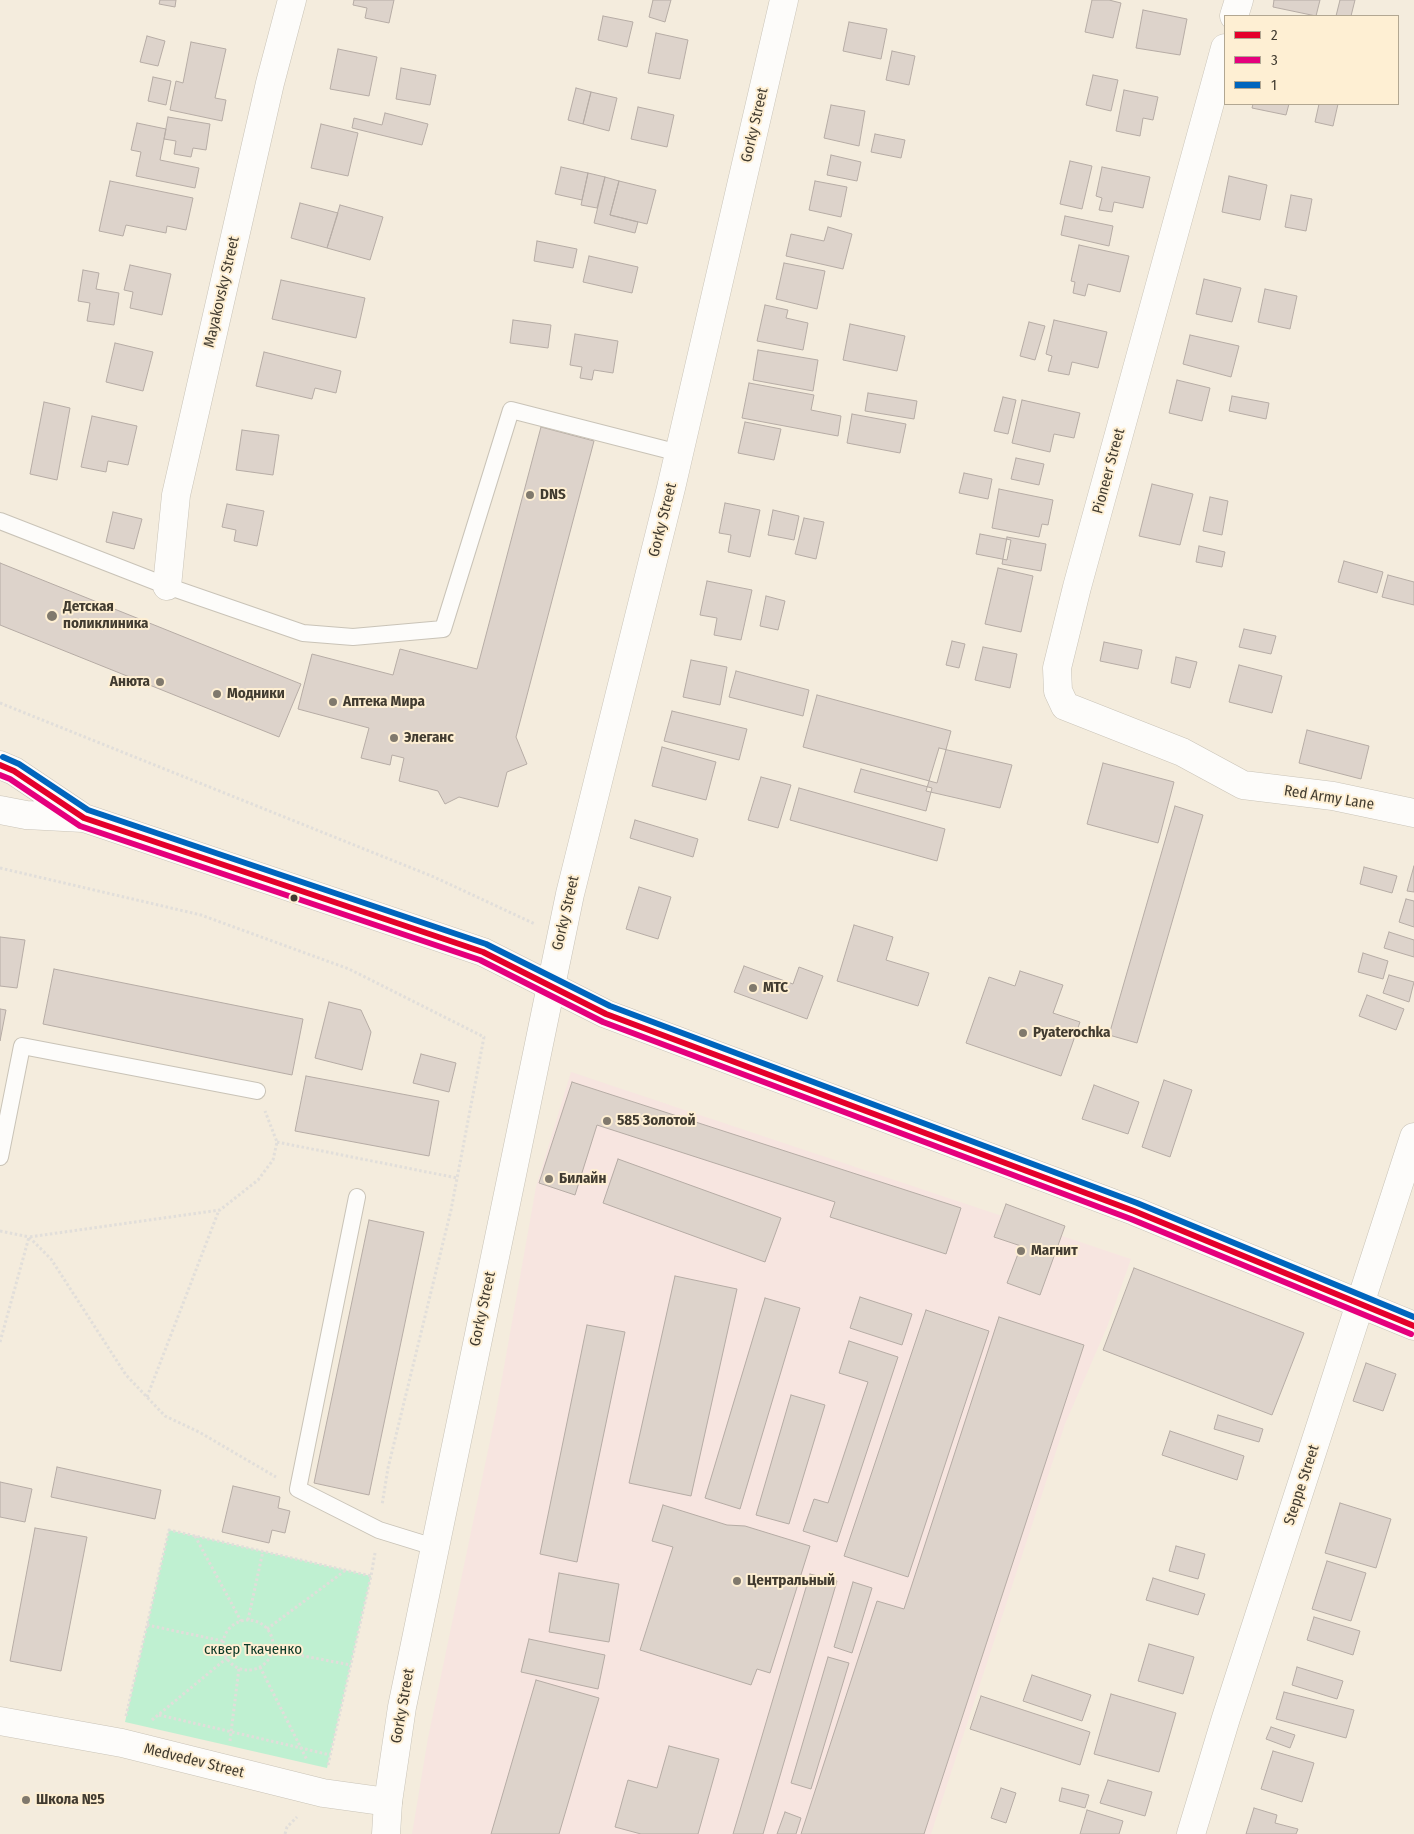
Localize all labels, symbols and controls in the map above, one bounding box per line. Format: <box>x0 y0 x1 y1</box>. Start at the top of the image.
legend <box>1224 15 1399 105</box>
text: 2 <box>1271 26 1278 44</box>
text: 3 <box>1271 51 1278 69</box>
text: 1 <box>1271 76 1277 94</box>
street label: Gorky Street <box>738 86 772 164</box>
street label: Mayakovsky Street <box>200 235 244 349</box>
street label: Pioneer Street <box>1089 426 1129 516</box>
street label: Gorky Street <box>645 481 681 559</box>
place label: DNS <box>540 486 566 504</box>
marker: DNS <box>524 489 536 501</box>
place label: Детская поликлиника <box>63 598 149 633</box>
marker: Детская поликлиника <box>45 609 59 623</box>
place label: Анюта <box>110 673 150 691</box>
marker: Анюта <box>154 676 166 688</box>
place label: Модники <box>227 685 285 703</box>
marker: Модники <box>211 688 223 700</box>
place label: Аптека Мира <box>343 693 425 711</box>
marker: Аптека Мира <box>327 696 339 708</box>
place label: Элеганс <box>404 729 454 747</box>
marker: Элеганс <box>388 732 400 744</box>
street label: Red Army Lane <box>1283 782 1375 814</box>
street label: Gorky Street <box>549 874 583 952</box>
unlabelled marker <box>289 893 299 903</box>
place label: МТС <box>763 979 788 997</box>
marker: МТС <box>747 982 759 994</box>
place label: Pyaterochka <box>1033 1024 1110 1042</box>
marker: Pyaterochka <box>1017 1027 1029 1039</box>
place label: 585 Золотой <box>617 1112 695 1130</box>
marker: 585 Золотой <box>601 1115 613 1127</box>
place label: Билайн <box>559 1170 606 1188</box>
marker: Билайн <box>543 1173 555 1185</box>
place label: Магнит <box>1031 1242 1078 1260</box>
marker: Магнит <box>1015 1245 1027 1257</box>
street label: Gorky Street <box>466 1270 500 1348</box>
street label: Steppe Street <box>1281 1443 1323 1527</box>
place label: Центральный <box>747 1572 835 1590</box>
marker: Центральный <box>731 1575 743 1587</box>
park label: сквер Ткаченко <box>204 1641 302 1659</box>
street label: Gorky Street <box>388 1667 418 1745</box>
street label: Medvedev Street <box>142 1740 246 1782</box>
place label: Школа №5 <box>36 1791 105 1809</box>
marker: Школа №5 <box>20 1794 32 1806</box>

